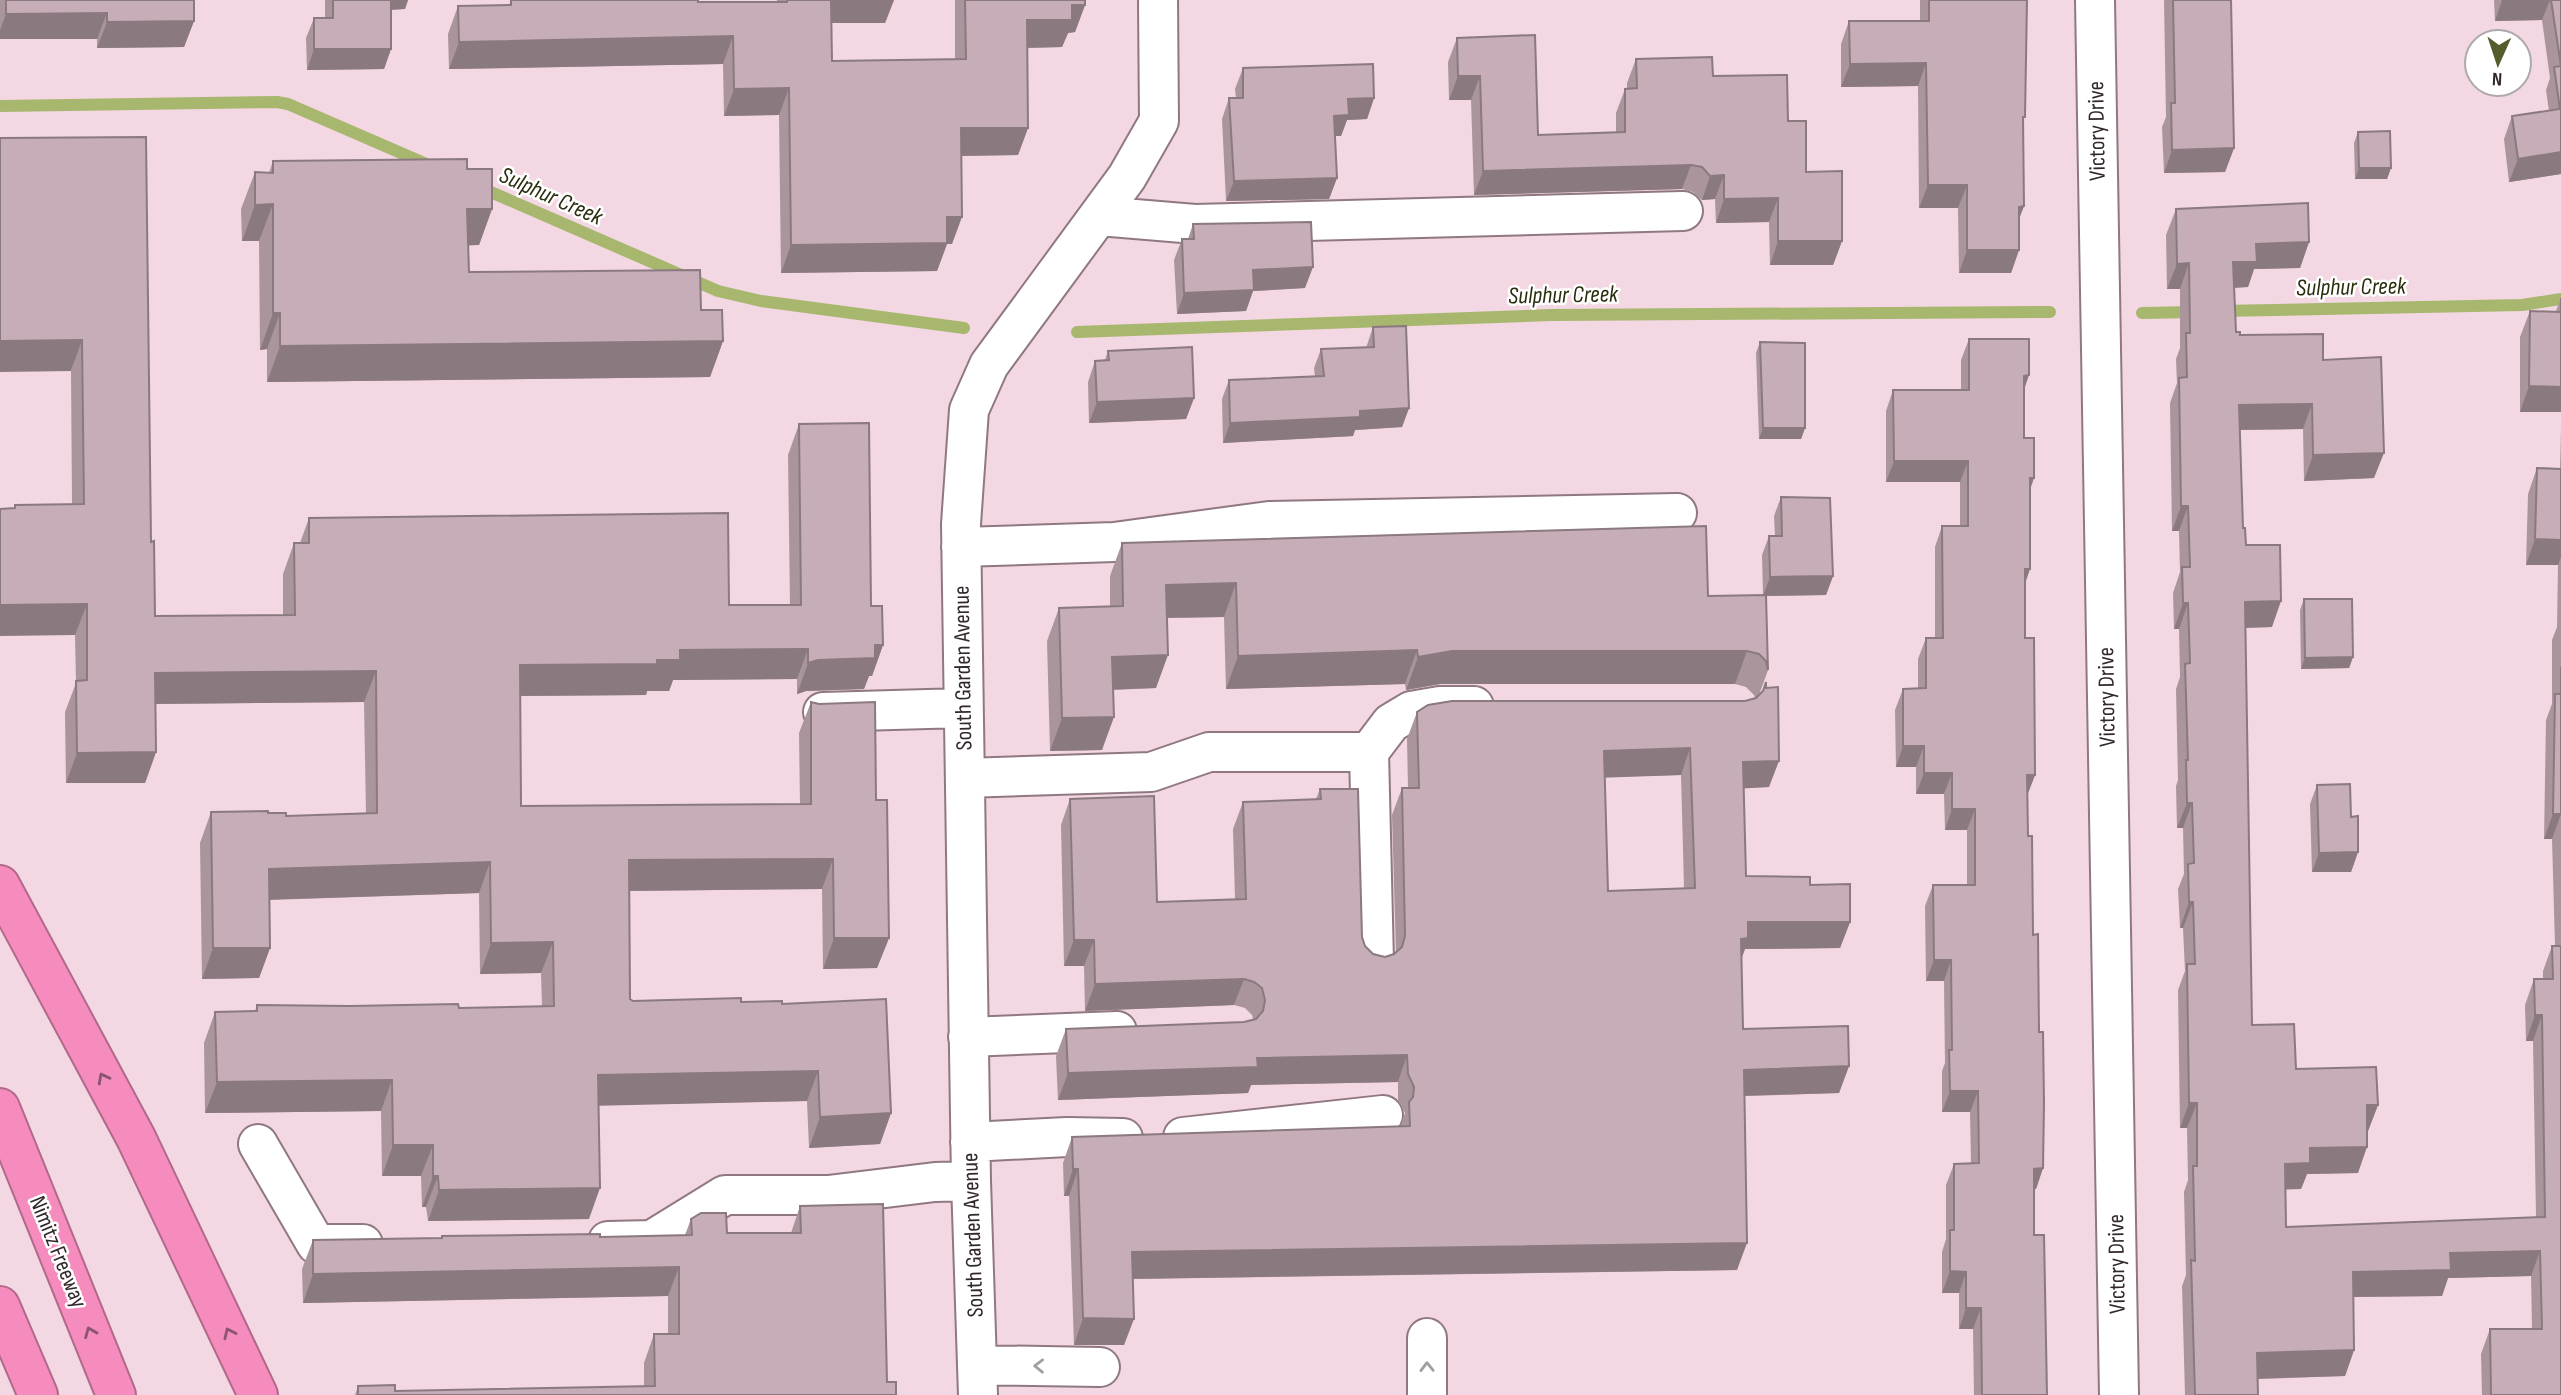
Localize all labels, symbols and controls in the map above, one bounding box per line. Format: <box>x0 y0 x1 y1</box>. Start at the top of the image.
north arrow <box>2463 28 2533 98</box>
text: N <box>2492 67 2503 90</box>
street label: Victory Drive <box>2082 81 2112 181</box>
water label: Sulphur Creek <box>495 160 608 232</box>
water label: Sulphur Creek <box>2296 272 2407 302</box>
water label: Sulphur Creek <box>1508 280 1619 310</box>
street label: South Garden Avenue <box>948 585 978 751</box>
street label: Victory Drive <box>2092 647 2122 747</box>
one-way arrow <box>98 1072 111 1085</box>
street label: South Garden Avenue <box>956 1152 990 1318</box>
street label: Nimitz Freeway <box>23 1192 93 1312</box>
street label: Victory Drive <box>2102 1214 2132 1314</box>
one-way arrow <box>85 1326 99 1338</box>
one-way arrow <box>223 1328 237 1340</box>
one-way arrow <box>1033 1358 1044 1373</box>
one-way arrow <box>1419 1361 1435 1371</box>

